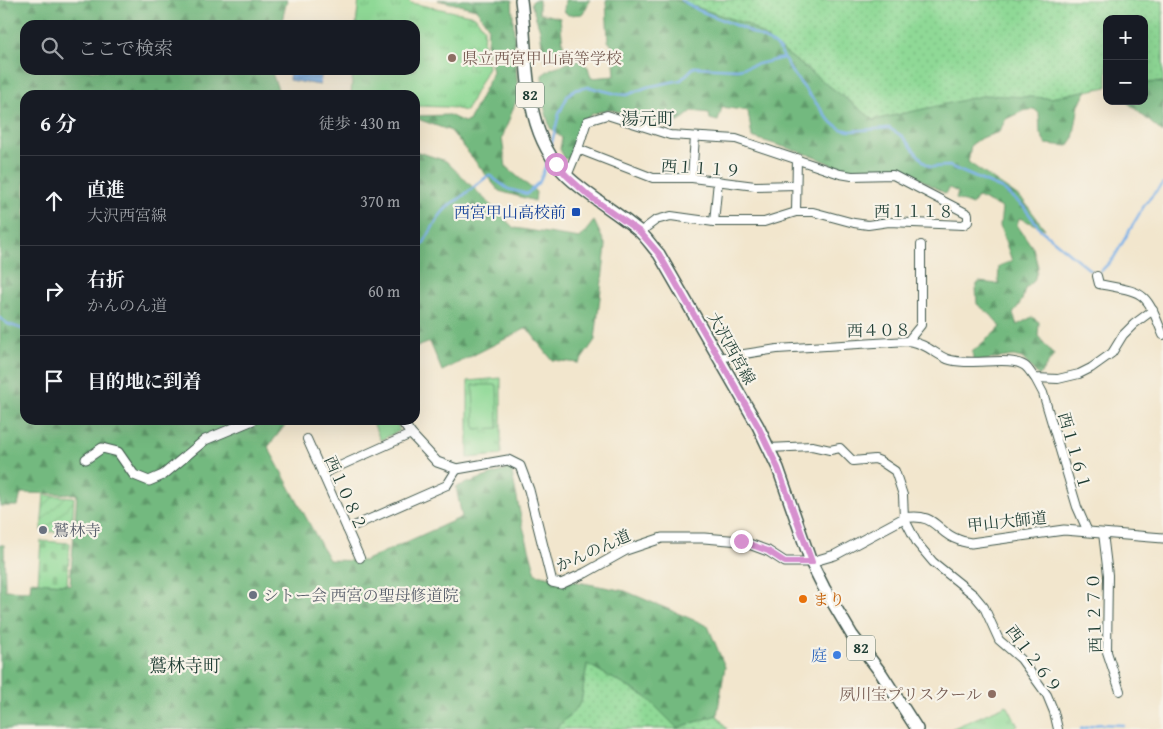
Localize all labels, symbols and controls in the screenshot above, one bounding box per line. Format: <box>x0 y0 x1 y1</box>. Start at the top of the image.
map controls <box>1103 15 1148 105</box>
button: + <box>1103 15 1148 60</box>
search box <box>20 20 420 75</box>
icon: search <box>38 34 66 62</box>
text: ここで検索 <box>78 34 173 62</box>
place label: 県立西宮甲山高等学校 <box>462 46 622 70</box>
marker: 県立西宮甲山高等学校 <box>446 52 458 64</box>
button: − <box>1103 60 1148 105</box>
road number: 82 <box>516 82 544 108</box>
district label: 湯元町 <box>621 105 675 132</box>
text: 6 分 <box>40 108 77 139</box>
text: 徒歩 · 430 m <box>319 111 400 135</box>
route start <box>545 153 568 176</box>
street label: 西１１１９ <box>660 153 742 183</box>
text: 直進 <box>87 175 125 203</box>
icon: ahead <box>40 187 68 215</box>
text: 370 m <box>360 189 400 213</box>
street label: 西１１１８ <box>874 199 954 223</box>
place label: 西宮甲山高校前 <box>454 200 566 224</box>
text: 大沢西宮線 <box>87 203 167 227</box>
marker: 西宮甲山高校前 <box>570 206 582 218</box>
text: 右折 <box>87 265 125 293</box>
icon: right <box>40 277 68 305</box>
text: 60 m <box>368 279 400 303</box>
text: かんのん道 <box>87 293 167 317</box>
street label: 大沢西宮線 <box>702 307 762 389</box>
street label: 西４０８ <box>847 317 911 343</box>
icon: arrive <box>40 367 68 395</box>
text: 目的地に到着 <box>87 367 201 395</box>
street label: 西１１６１ <box>1052 409 1098 493</box>
street label: 西１０８２ <box>319 452 373 534</box>
street label: 甲山大師道 <box>966 505 1048 537</box>
place label: 鷲林寺 <box>53 518 101 542</box>
street label: かんのん道 <box>552 523 634 577</box>
marker: 鷲林寺 <box>37 524 49 536</box>
route end <box>730 530 753 553</box>
street label: 西１２７０ <box>1081 573 1107 653</box>
place label: シトー会 西宮の聖母修道院 <box>263 583 459 607</box>
place label: まり <box>813 587 845 611</box>
marker: シトー会 西宮の聖母修道院 <box>247 589 259 601</box>
marker: まり <box>797 593 809 605</box>
street label: 西１２６９ <box>1000 620 1068 698</box>
road number: 82 <box>847 636 875 660</box>
place label: 庭 <box>811 643 827 667</box>
marker: 庭 <box>831 649 843 661</box>
district label: 鷲林寺町 <box>149 652 221 679</box>
place label: 夙川宝プリスクール <box>839 682 982 706</box>
marker: 夙川宝プリスクール <box>986 688 998 700</box>

